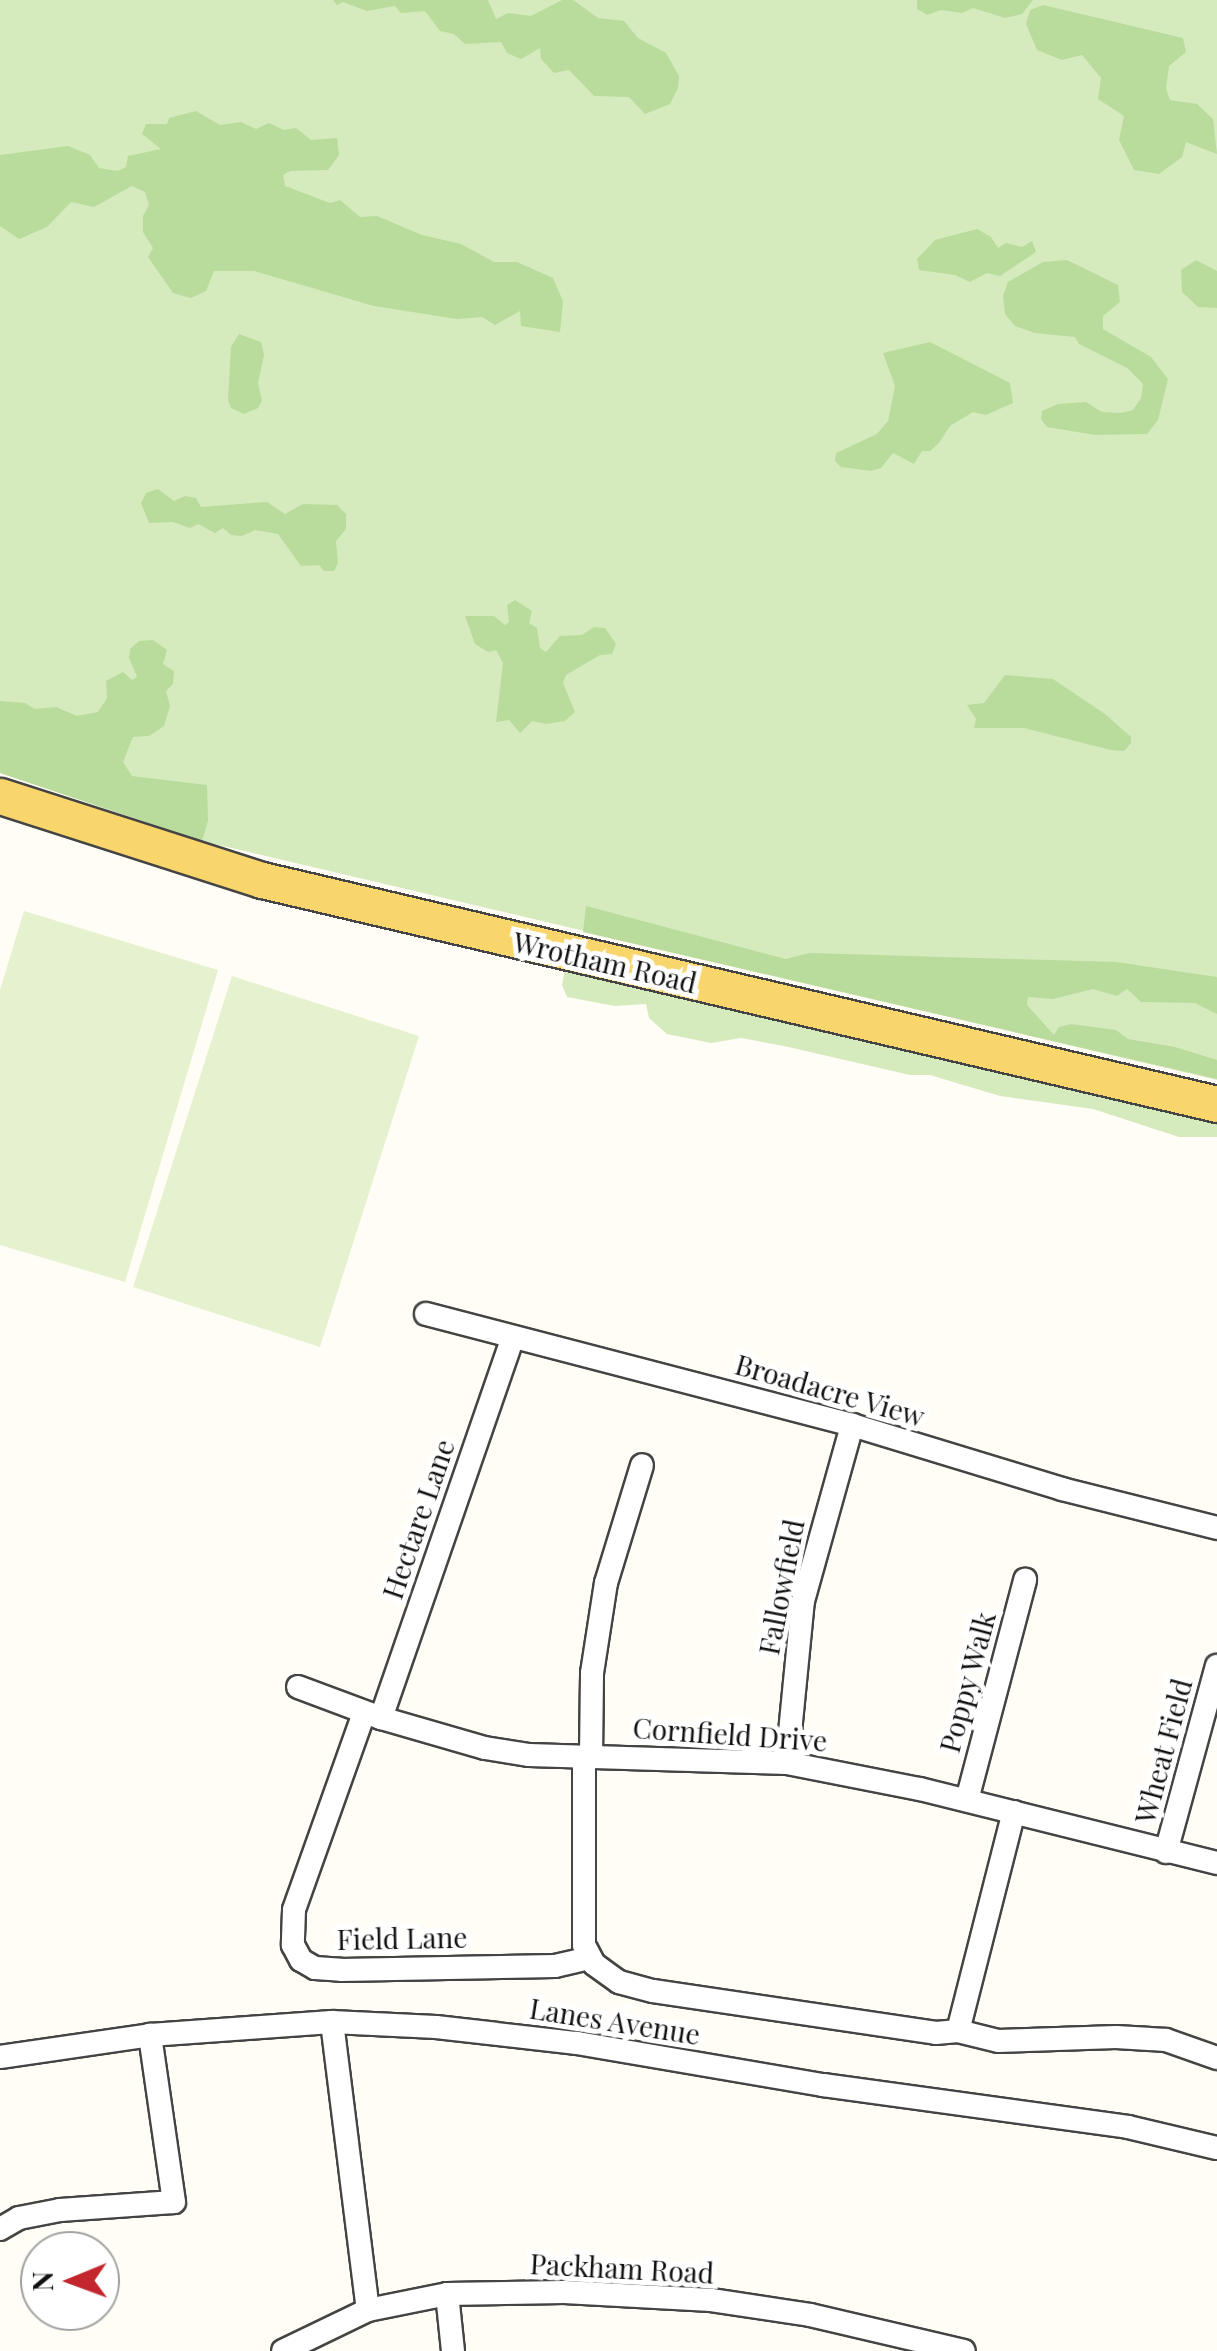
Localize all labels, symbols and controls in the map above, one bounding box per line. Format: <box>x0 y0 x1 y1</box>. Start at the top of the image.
street label: Wrotham Road <box>510 925 700 999</box>
street label: Broadacre View <box>731 1347 929 1433</box>
street label: Hectare Lane <box>375 1435 461 1603</box>
street label: Fallowfield <box>751 1516 811 1658</box>
street label: Poppy Walk <box>932 1607 1002 1757</box>
street label: Wheat Field <box>1128 1675 1198 1827</box>
street label: Cornfield Drive <box>632 1710 828 1758</box>
street label: Field Lane <box>336 1920 468 1956</box>
street label: Lanes Avenue <box>527 1991 703 2051</box>
north arrow <box>20 2231 120 2331</box>
street label: Packham Road <box>529 2246 715 2290</box>
text: N <box>23 2271 60 2292</box>

